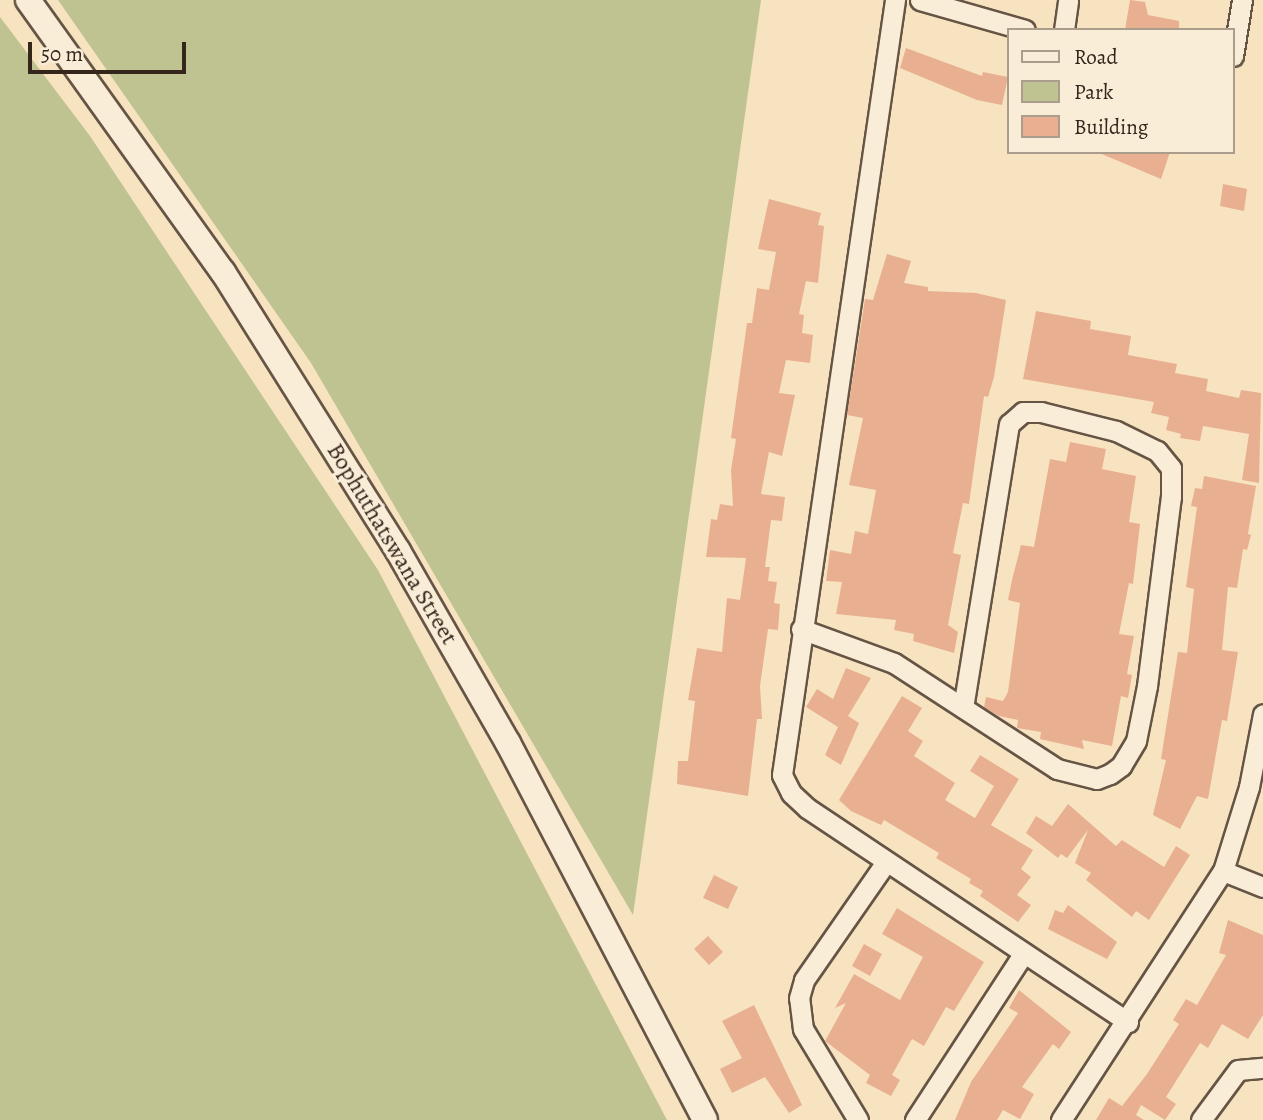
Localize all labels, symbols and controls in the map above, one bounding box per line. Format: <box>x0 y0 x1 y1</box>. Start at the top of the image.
scale bar <box>32 28 189 72</box>
legend <box>1007 28 1235 154</box>
text: 50 m <box>41 40 83 68</box>
text: Road <box>1074 43 1118 71</box>
text: Park <box>1074 78 1113 106</box>
text: Building <box>1074 113 1148 141</box>
street label: Bophuthatswana Street <box>320 438 464 650</box>

